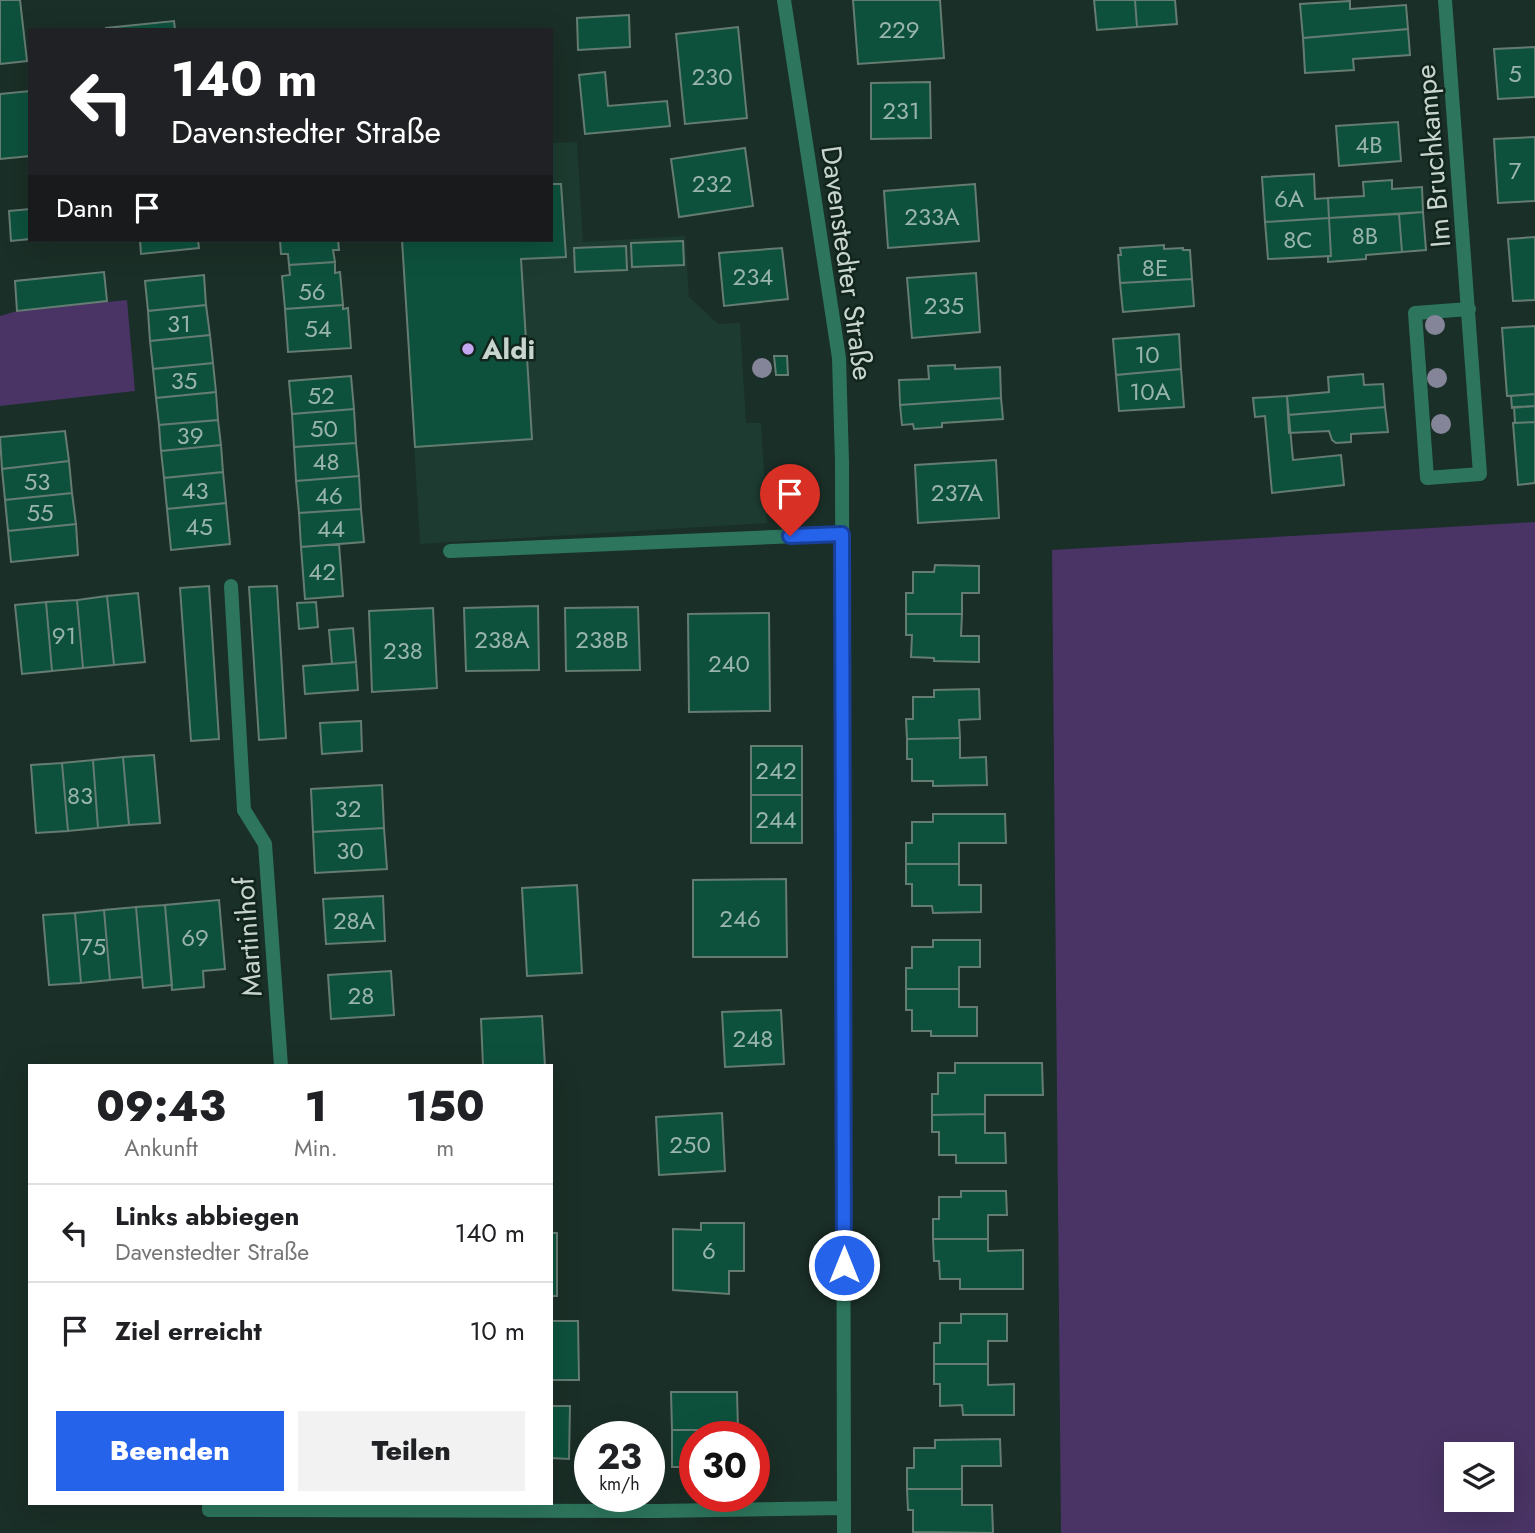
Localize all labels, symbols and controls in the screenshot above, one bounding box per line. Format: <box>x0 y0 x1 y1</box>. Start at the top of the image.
house number: 229 <box>878 12 920 47</box>
text: 140 m <box>171 44 317 114</box>
icon: left <box>56 56 147 147</box>
house number: 5 <box>1508 56 1522 91</box>
house number: 230 <box>691 59 733 94</box>
street label: Im Bruchkampe <box>1405 63 1461 249</box>
house number: 231 <box>882 93 920 128</box>
text: Davenstedter Straße <box>171 109 441 155</box>
house number: 4B <box>1355 127 1383 162</box>
street label: Davenstedter Straße <box>810 143 884 383</box>
house number: 7 <box>1509 153 1522 188</box>
house number: 232 <box>692 166 732 201</box>
house number: 6A <box>1274 181 1304 216</box>
text: Dann <box>56 189 114 227</box>
icon: arrive <box>128 189 166 227</box>
house number: 233A <box>904 199 960 234</box>
house number: 8B <box>1352 218 1378 253</box>
house number: 8C <box>1283 222 1313 257</box>
house number: 8E <box>1142 250 1168 285</box>
house number: 234 <box>733 259 773 294</box>
house number: 56 <box>298 274 326 309</box>
house number: 235 <box>924 288 964 323</box>
house number: 31 <box>167 306 191 341</box>
house number: 54 <box>304 311 332 346</box>
place label: Aldi <box>481 329 535 370</box>
house number: 10 <box>1134 337 1160 372</box>
marker: Aldi <box>460 341 476 357</box>
house number: 35 <box>171 363 197 398</box>
house number: 10A <box>1129 374 1171 409</box>
house number: 52 <box>307 378 335 413</box>
house number: 50 <box>310 411 338 446</box>
house number: 39 <box>177 418 203 453</box>
house number: 48 <box>312 444 340 479</box>
house number: 53 <box>24 464 50 499</box>
pin <box>760 464 820 536</box>
house number: 43 <box>181 473 209 508</box>
icon: arrive <box>771 475 809 513</box>
house number: 237A <box>931 475 983 510</box>
house number: 46 <box>315 478 343 513</box>
house number: 55 <box>26 495 54 530</box>
house number: 45 <box>185 509 213 544</box>
house number: 44 <box>317 511 345 546</box>
house number: 42 <box>308 554 336 589</box>
house number: 91 <box>52 618 76 653</box>
house number: 238A <box>474 622 530 657</box>
house number: 238B <box>575 622 629 657</box>
house number: 238 <box>383 633 423 668</box>
house number: 240 <box>708 646 750 681</box>
house number: 242 <box>755 753 797 788</box>
house number: 83 <box>67 778 93 813</box>
house number: 32 <box>335 791 361 826</box>
house number: 244 <box>755 802 797 837</box>
house number: 30 <box>336 833 364 868</box>
street label: Martinihof <box>223 875 273 998</box>
house number: 246 <box>719 901 761 936</box>
house number: 28A <box>333 903 375 938</box>
house number: 69 <box>181 920 209 955</box>
house number: 75 <box>80 929 106 964</box>
house number: 28 <box>348 978 374 1013</box>
house number: 248 <box>733 1021 773 1056</box>
text: 09:43 <box>96 1076 226 1137</box>
text: 1 <box>305 1076 327 1137</box>
text: 150 <box>406 1076 485 1137</box>
house number: 250 <box>669 1127 711 1162</box>
text: Ankunft <box>124 1131 198 1165</box>
text: Min. <box>294 1131 338 1165</box>
text: m <box>436 1131 454 1165</box>
text: Links abbiegen <box>115 1197 299 1235</box>
icon: left <box>56 1214 94 1252</box>
text: 140 m <box>454 1214 525 1252</box>
position arrow <box>807 1228 881 1302</box>
house number: 6 <box>702 1233 716 1268</box>
text: Davenstedter Straße <box>115 1235 309 1269</box>
icon: arrive <box>56 1312 94 1350</box>
text: Ziel erreicht <box>115 1312 262 1350</box>
text: 10 m <box>470 1312 525 1350</box>
button: Beenden <box>56 1411 284 1491</box>
button: Teilen <box>298 1411 525 1491</box>
speed limit sign: 30 <box>679 1421 770 1512</box>
text: 23 <box>597 1432 642 1482</box>
map controls <box>1444 1442 1514 1512</box>
button: layers <box>1444 1442 1514 1512</box>
text: km/h <box>599 1471 640 1497</box>

